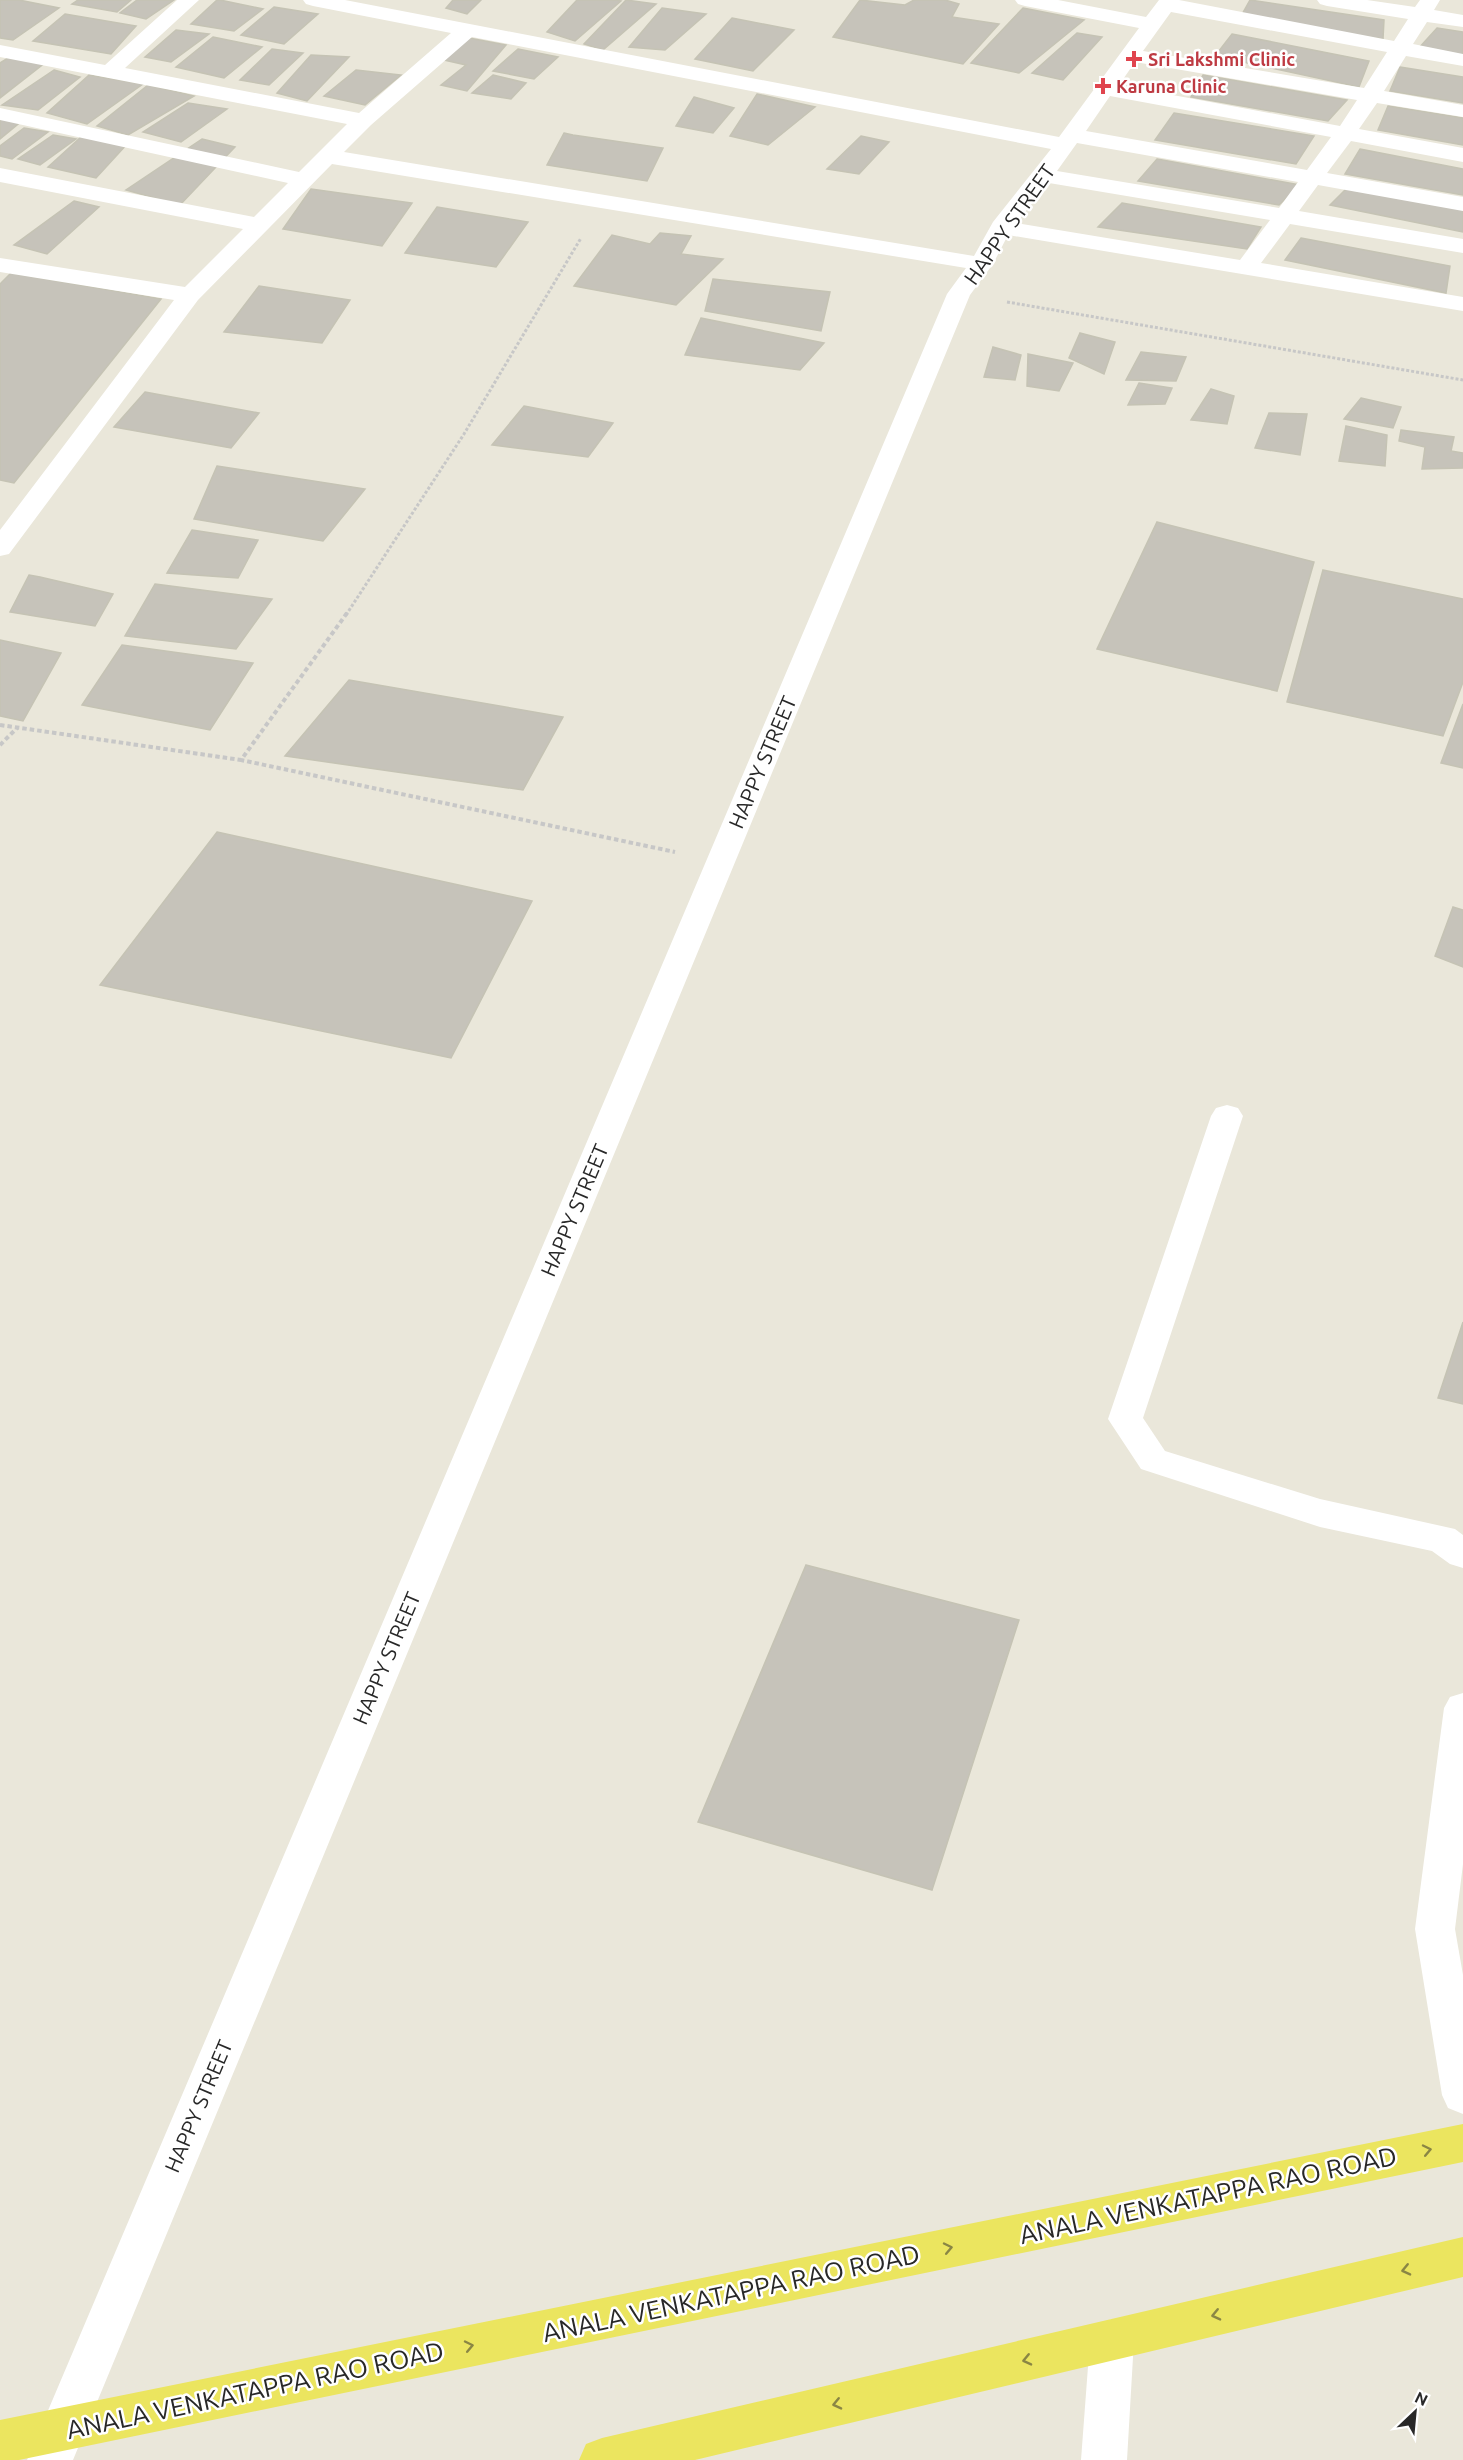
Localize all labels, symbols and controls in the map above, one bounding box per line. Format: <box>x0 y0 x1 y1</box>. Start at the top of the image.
place label: Sri Lakshmi Clinic <box>1148 49 1295 69</box>
marker: Sri Lakshmi Clinic <box>1125 50 1143 68</box>
place label: Karuna Clinic <box>1116 76 1227 96</box>
marker: Karuna Clinic <box>1094 77 1112 95</box>
street label: HAPPY STREET <box>959 159 1060 289</box>
street label: HAPPY STREET <box>723 692 801 832</box>
street label: HAPPY STREET <box>535 1140 613 1280</box>
street label: HAPPY STREET <box>347 1588 425 1728</box>
street label: HAPPY STREET <box>159 2036 237 2176</box>
street label: ANALA VENKATAPPA RAO ROAD <box>1017 2141 1399 2249</box>
one-way arrow <box>1422 2145 1432 2158</box>
street label: ANALA VENKATAPPA RAO ROAD <box>540 2239 922 2347</box>
one-way arrow <box>943 2242 953 2255</box>
one-way arrow <box>1401 2263 1411 2276</box>
one-way arrow <box>1212 2307 1222 2320</box>
street label: ANALA VENKATAPPA RAO ROAD <box>64 2336 446 2444</box>
one-way arrow <box>464 2340 474 2353</box>
one-way arrow <box>1022 2352 1032 2365</box>
north arrow <box>1385 2382 1445 2442</box>
text: N <box>1412 2388 1431 2409</box>
one-way arrow <box>832 2397 842 2410</box>

